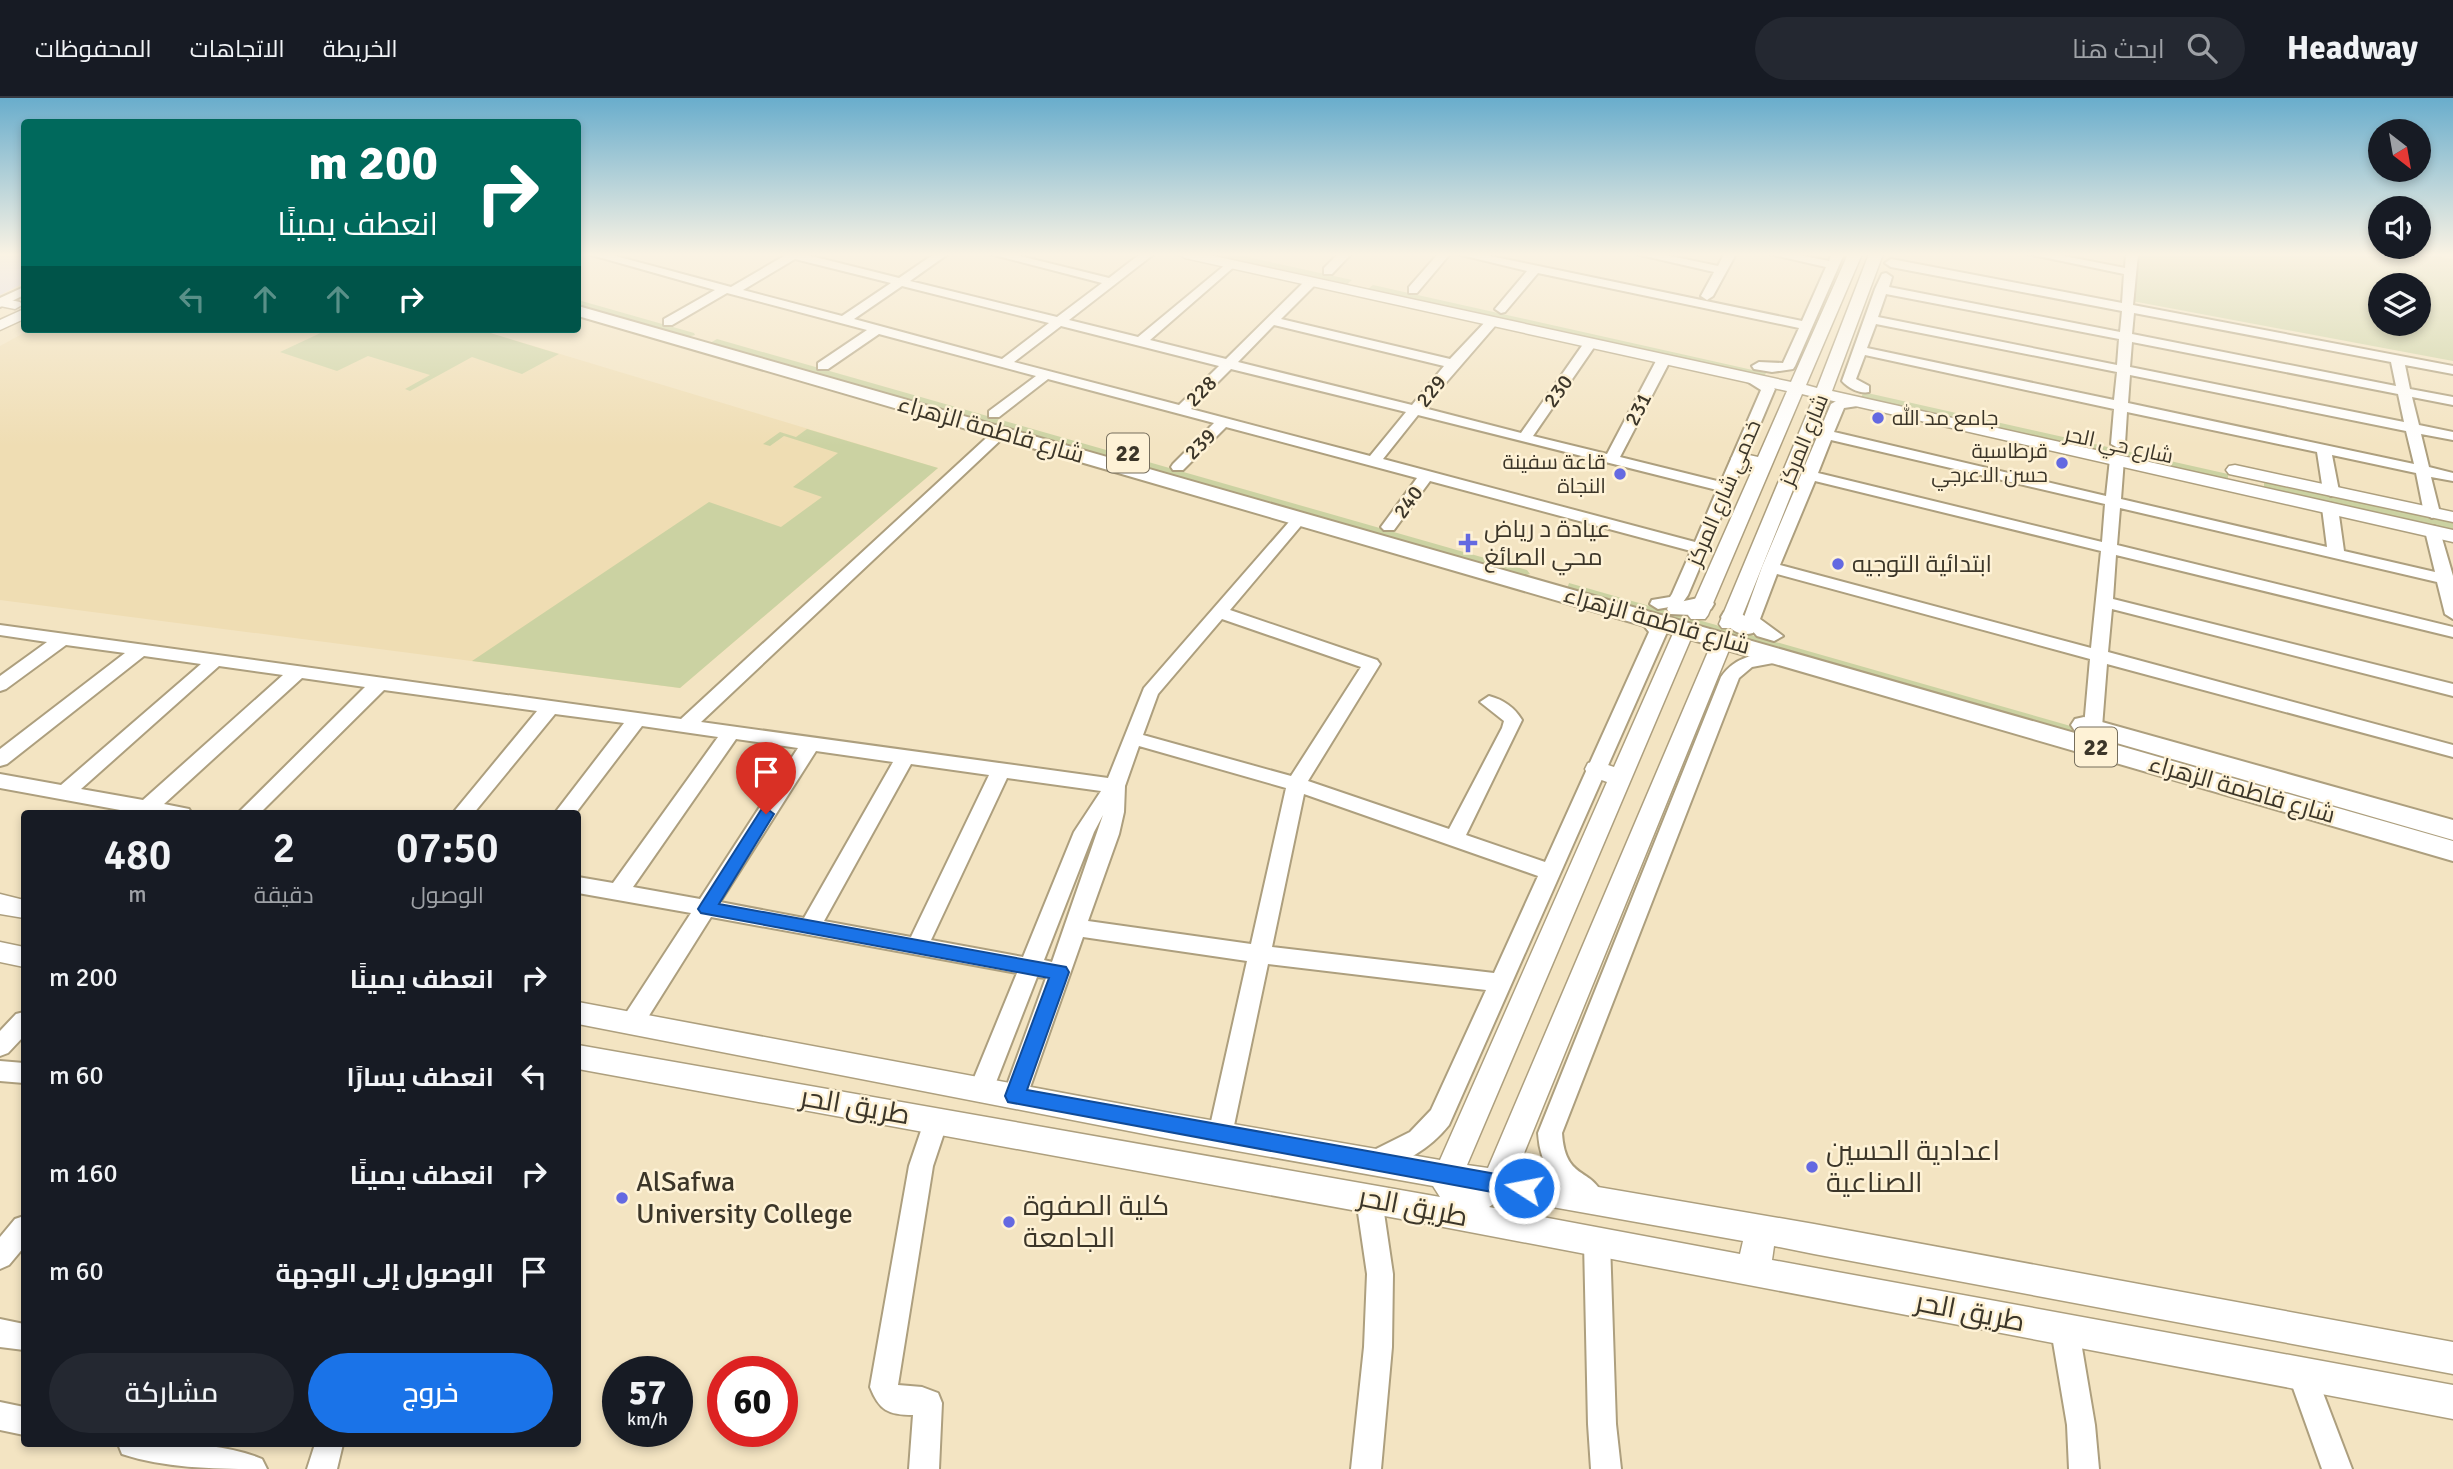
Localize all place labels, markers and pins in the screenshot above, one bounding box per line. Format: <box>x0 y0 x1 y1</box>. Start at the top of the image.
place label: جامع مد الله <box>1892 404 1998 432</box>
marker: جامع مد الله <box>1870 410 1886 426</box>
place label: قرطاسية حسن الاعرجي <box>1931 438 2048 491</box>
place label: قاعة سفينة النجاة <box>1503 449 1606 499</box>
marker: قرطاسية حسن الاعرجي <box>2054 455 2070 471</box>
marker: قاعة سفينة النجاة <box>1612 466 1628 482</box>
place label: عيادة د رياض محي الصائغ <box>1484 514 1610 576</box>
marker: عيادة د رياض محي الصائغ <box>1458 533 1478 553</box>
place label: ابتدائية التوجيه <box>1852 549 1992 579</box>
marker: ابتدائية التوجيه <box>1830 556 1846 572</box>
pin <box>736 742 796 814</box>
place label: اعدادية الحسين الصناعية <box>1826 1134 2000 1200</box>
marker: اعدادية الحسين الصناعية <box>1804 1159 1820 1175</box>
place label: AlSafwa University College <box>636 1165 853 1231</box>
place label: كلية الصفوة الجامعة <box>1023 1189 1169 1255</box>
marker: AlSafwa University College <box>614 1190 630 1206</box>
marker: كلية الصفوة الجامعة <box>1001 1214 1017 1230</box>

